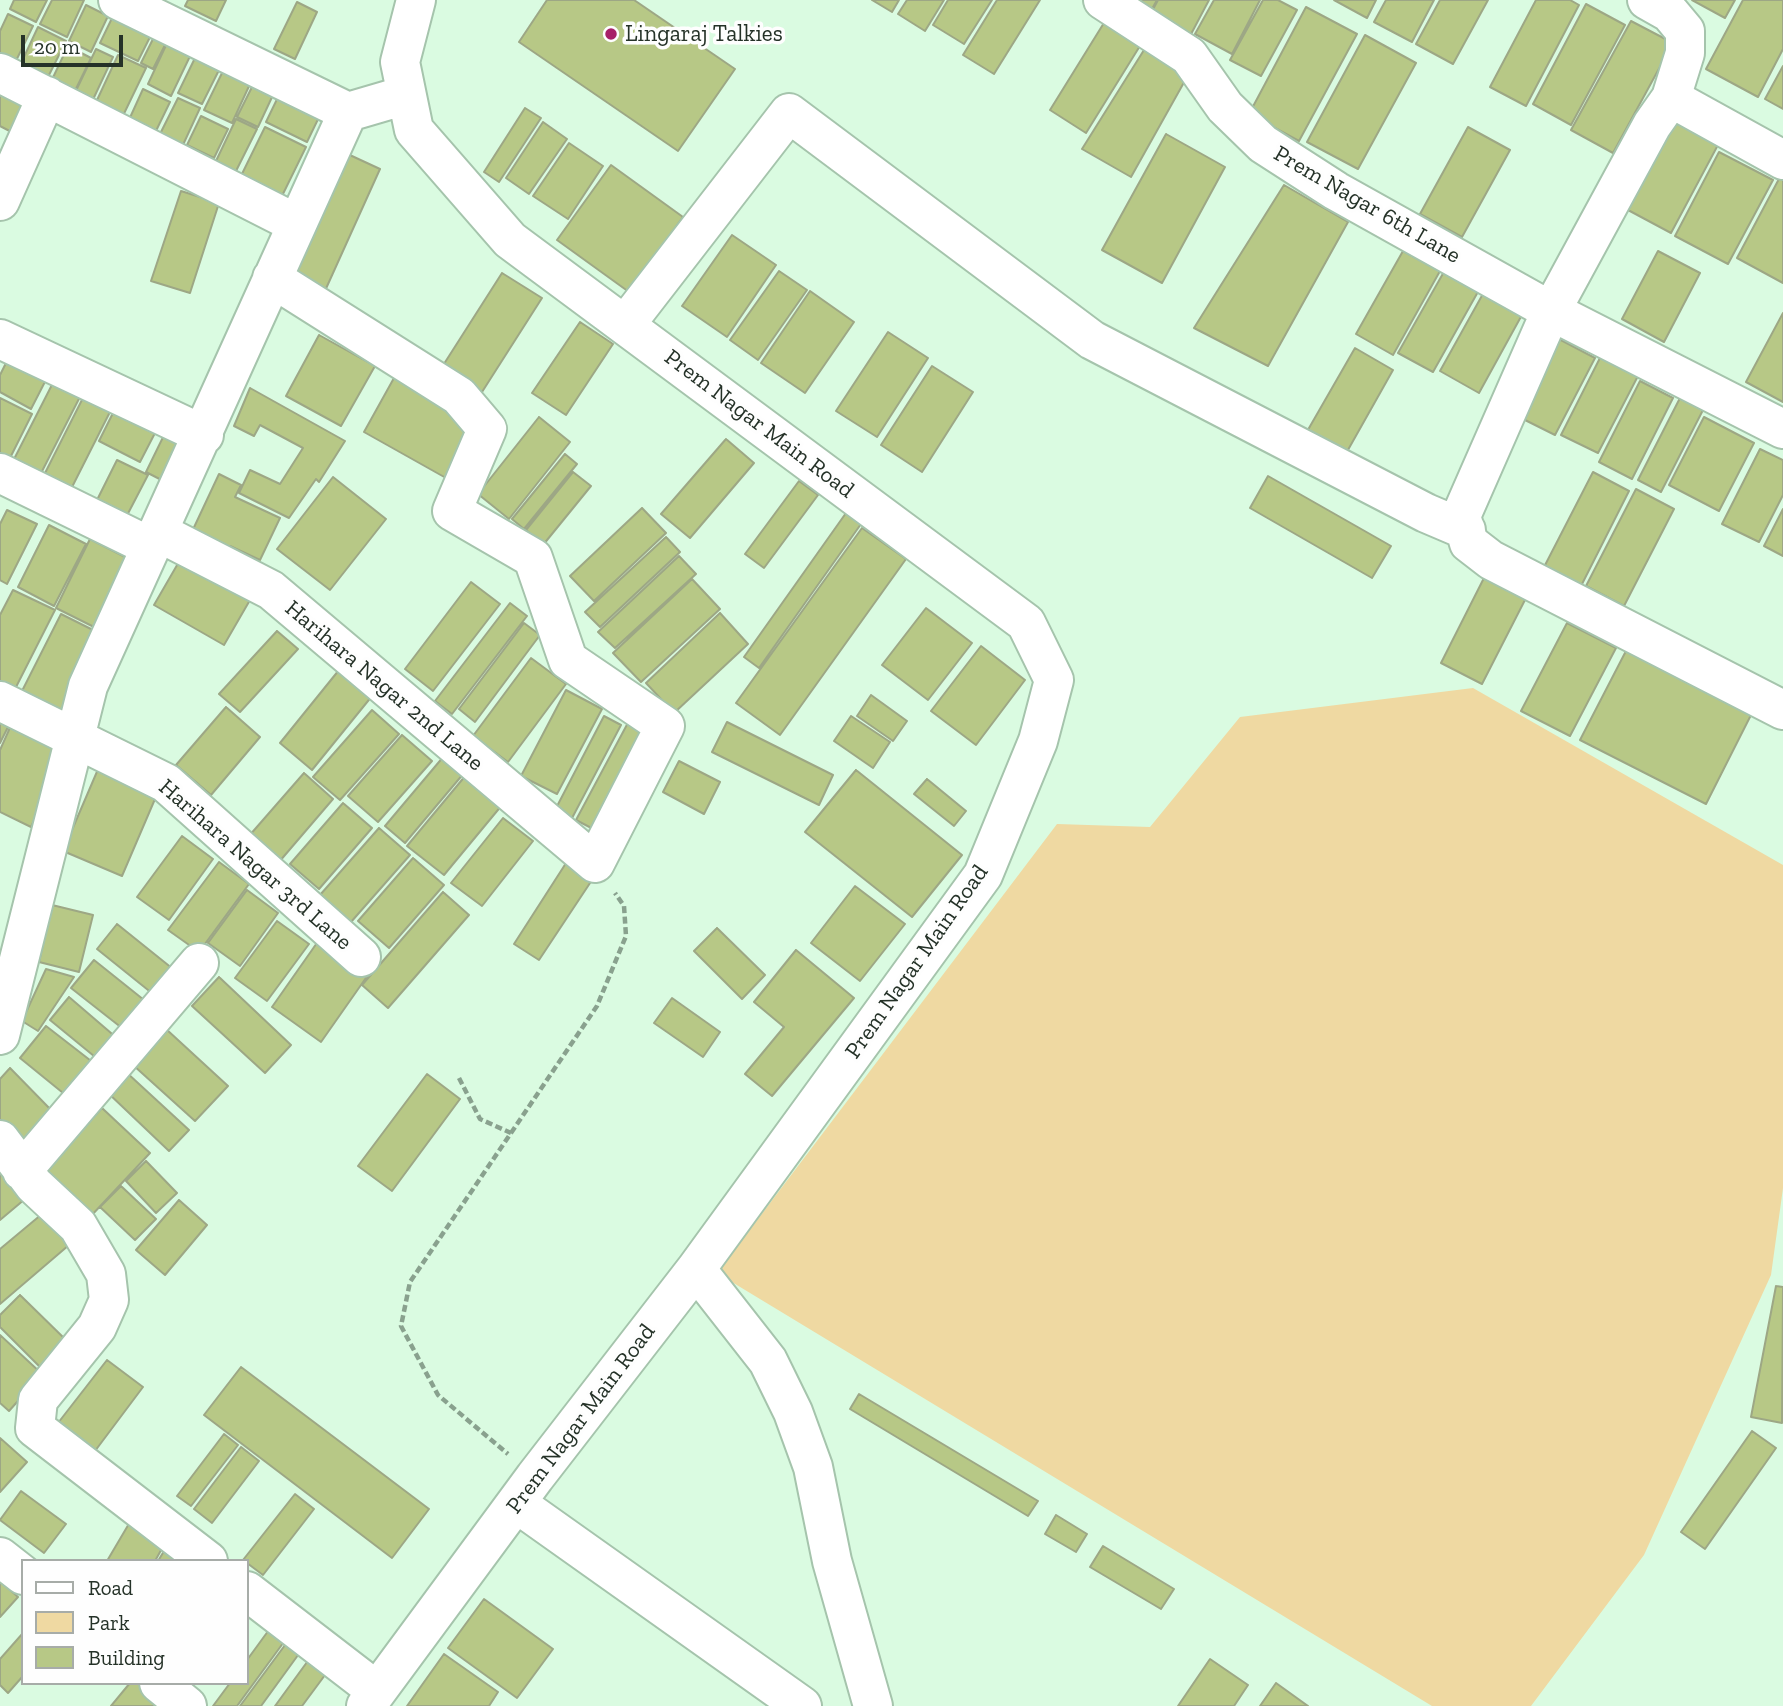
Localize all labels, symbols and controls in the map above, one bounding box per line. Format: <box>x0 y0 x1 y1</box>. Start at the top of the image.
place label: Lingaraj Talkies <box>625 20 783 48</box>
scale bar <box>24 21 126 65</box>
marker: Lingaraj Talkies <box>603 26 619 42</box>
text: 20 m <box>34 34 80 59</box>
street label: Prem Nagar 6th Lane <box>1269 140 1465 270</box>
street label: Prem Nagar Main Road <box>659 344 859 504</box>
street label: Harihara Nagar 2nd Lane <box>279 595 489 777</box>
street label: Harihara Nagar 3rd Lane <box>153 774 357 956</box>
street label: Prem Nagar Main Road <box>840 860 994 1064</box>
street label: Prem Nagar Main Road <box>501 1319 661 1519</box>
legend <box>21 1559 248 1685</box>
text: Road <box>88 1575 133 1600</box>
text: Park <box>88 1610 130 1635</box>
text: Building <box>88 1645 165 1670</box>

